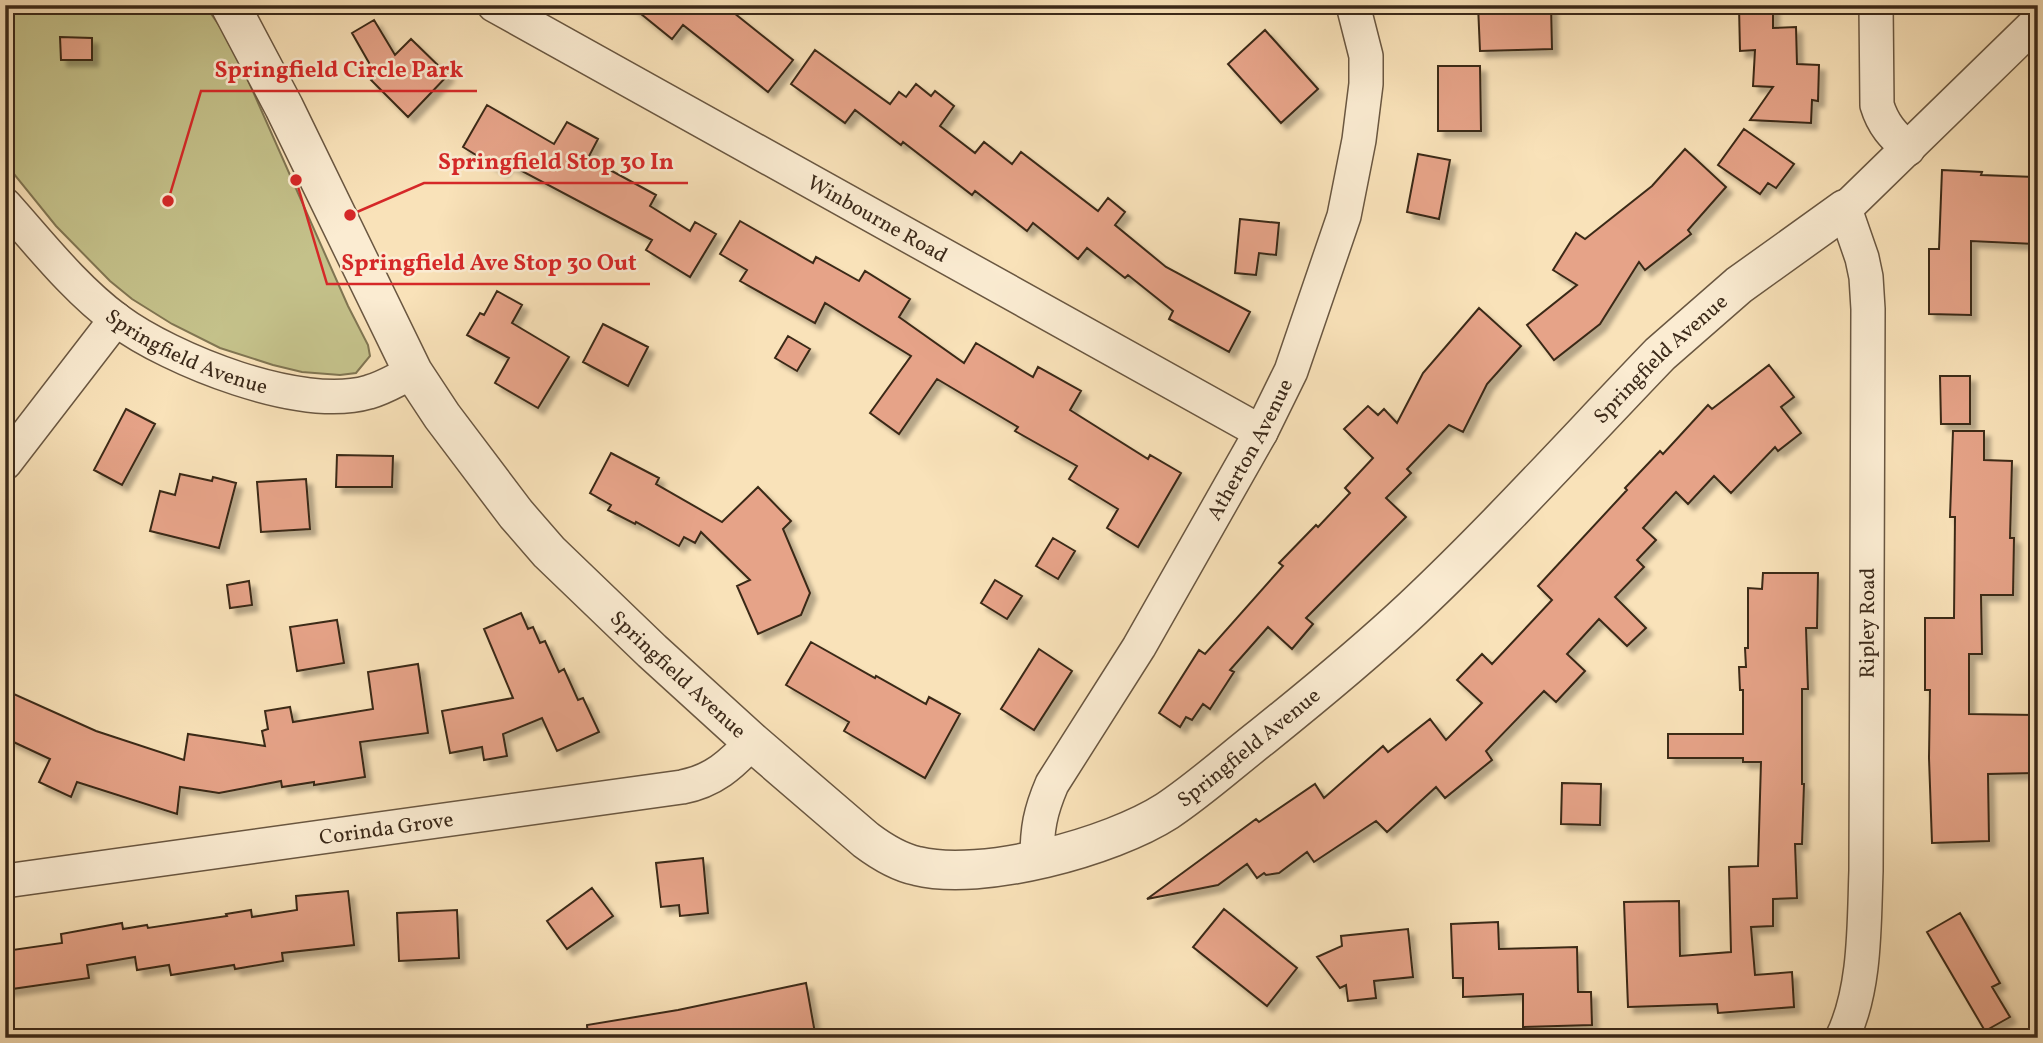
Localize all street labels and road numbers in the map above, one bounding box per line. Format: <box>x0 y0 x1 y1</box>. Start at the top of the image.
street label: Winbourne Road <box>801 169 952 271</box>
street label: Springfield Avenue <box>1588 288 1735 431</box>
street label: Springfield Avenue <box>98 303 271 403</box>
street label: Atherton Avenue <box>1201 374 1301 526</box>
street label: Ripley Road <box>1854 567 1883 679</box>
street label: Springfield Avenue <box>603 605 752 746</box>
street label: Springfield Avenue <box>1172 682 1327 815</box>
street label: Corinda Grove <box>318 806 455 853</box>

